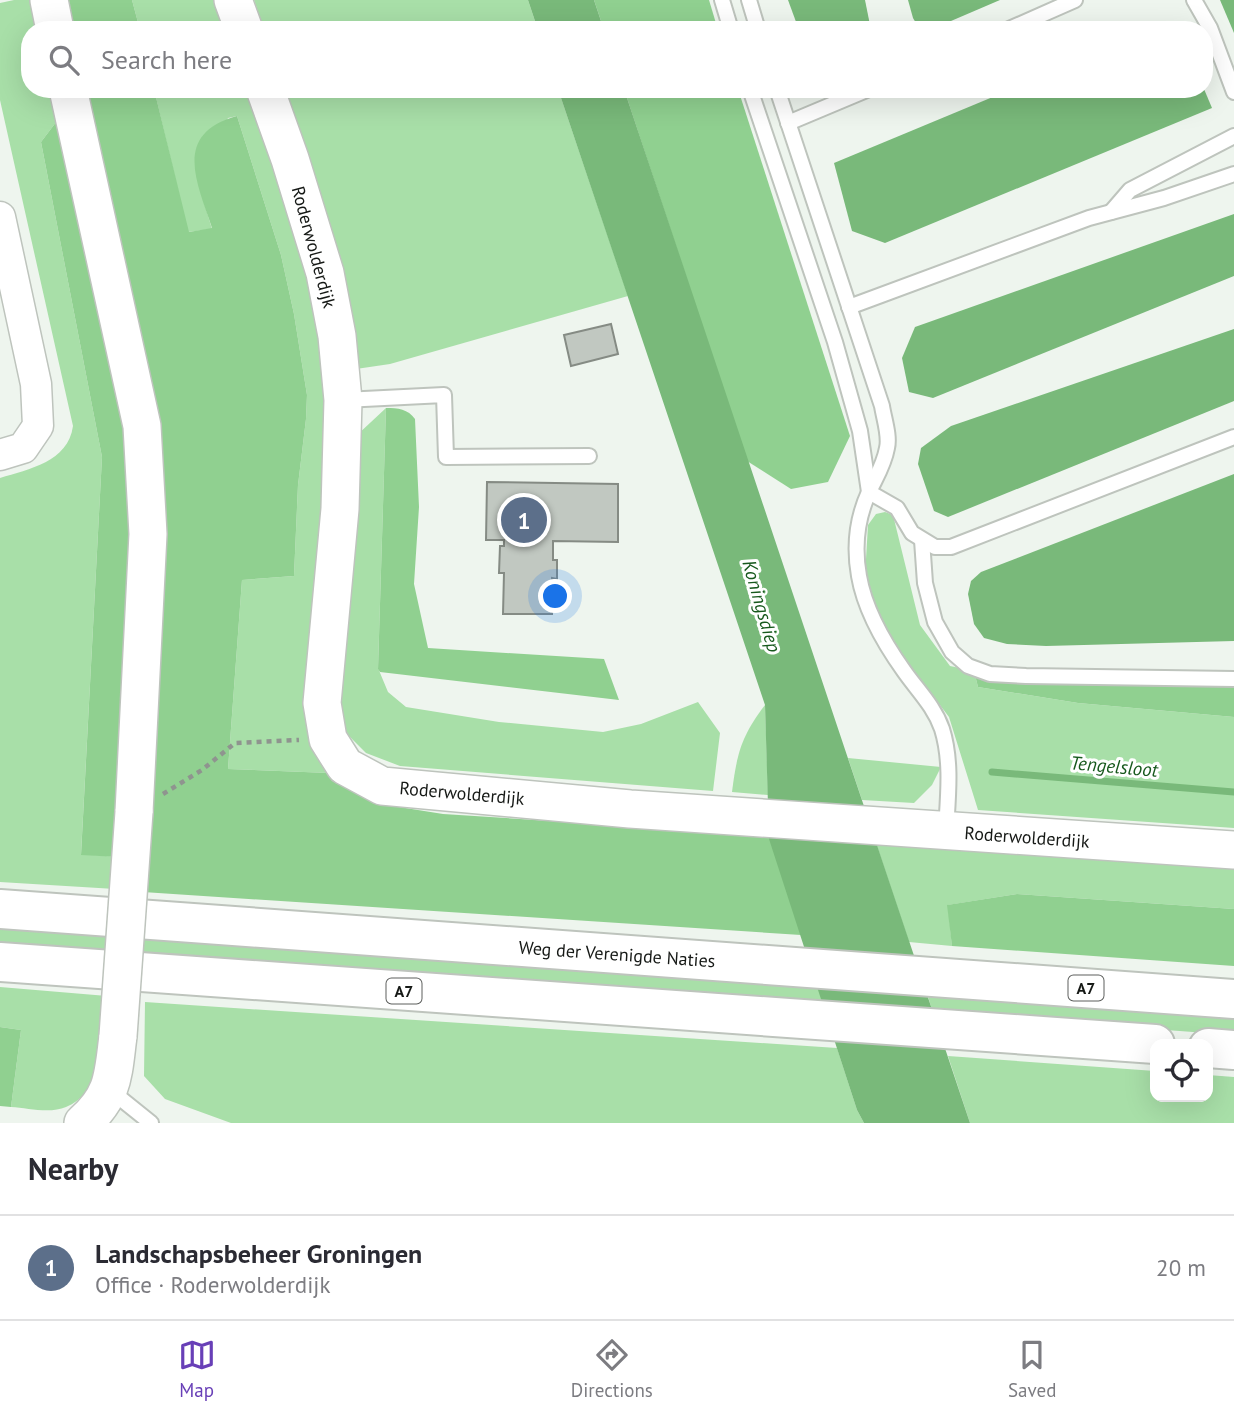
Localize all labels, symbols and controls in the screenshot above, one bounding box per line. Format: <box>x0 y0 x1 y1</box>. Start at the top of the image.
search box <box>21 21 1213 98</box>
icon: search <box>45 41 83 79</box>
text: Search here <box>101 43 232 76</box>
street label: Roderwolderdijk <box>287 184 341 311</box>
pin: 1 <box>501 494 547 546</box>
water label: Koningsdiep <box>737 557 787 655</box>
your location <box>538 579 572 613</box>
water label: Tengelsloot <box>1069 750 1160 782</box>
street label: Roderwolderdijk <box>399 776 526 810</box>
street label: Roderwolderdijk <box>964 821 1091 853</box>
street label: Weg der Verenigde Naties <box>518 936 716 972</box>
road number: A7 <box>1068 976 1104 1000</box>
road number: A7 <box>386 979 422 1004</box>
map controls <box>1150 1039 1213 1102</box>
button: locate <box>1150 1039 1213 1102</box>
text: Nearby <box>28 1149 118 1188</box>
text: Landschapsbeheer Groningen <box>95 1237 422 1270</box>
text: 1 <box>44 1253 58 1282</box>
text: 20 m <box>1156 1253 1206 1282</box>
text: Office · Roderwolderdijk <box>95 1270 331 1299</box>
tab: Map <box>178 1336 216 1402</box>
tab: Directions <box>571 1336 653 1402</box>
tab: Saved <box>1008 1336 1056 1402</box>

